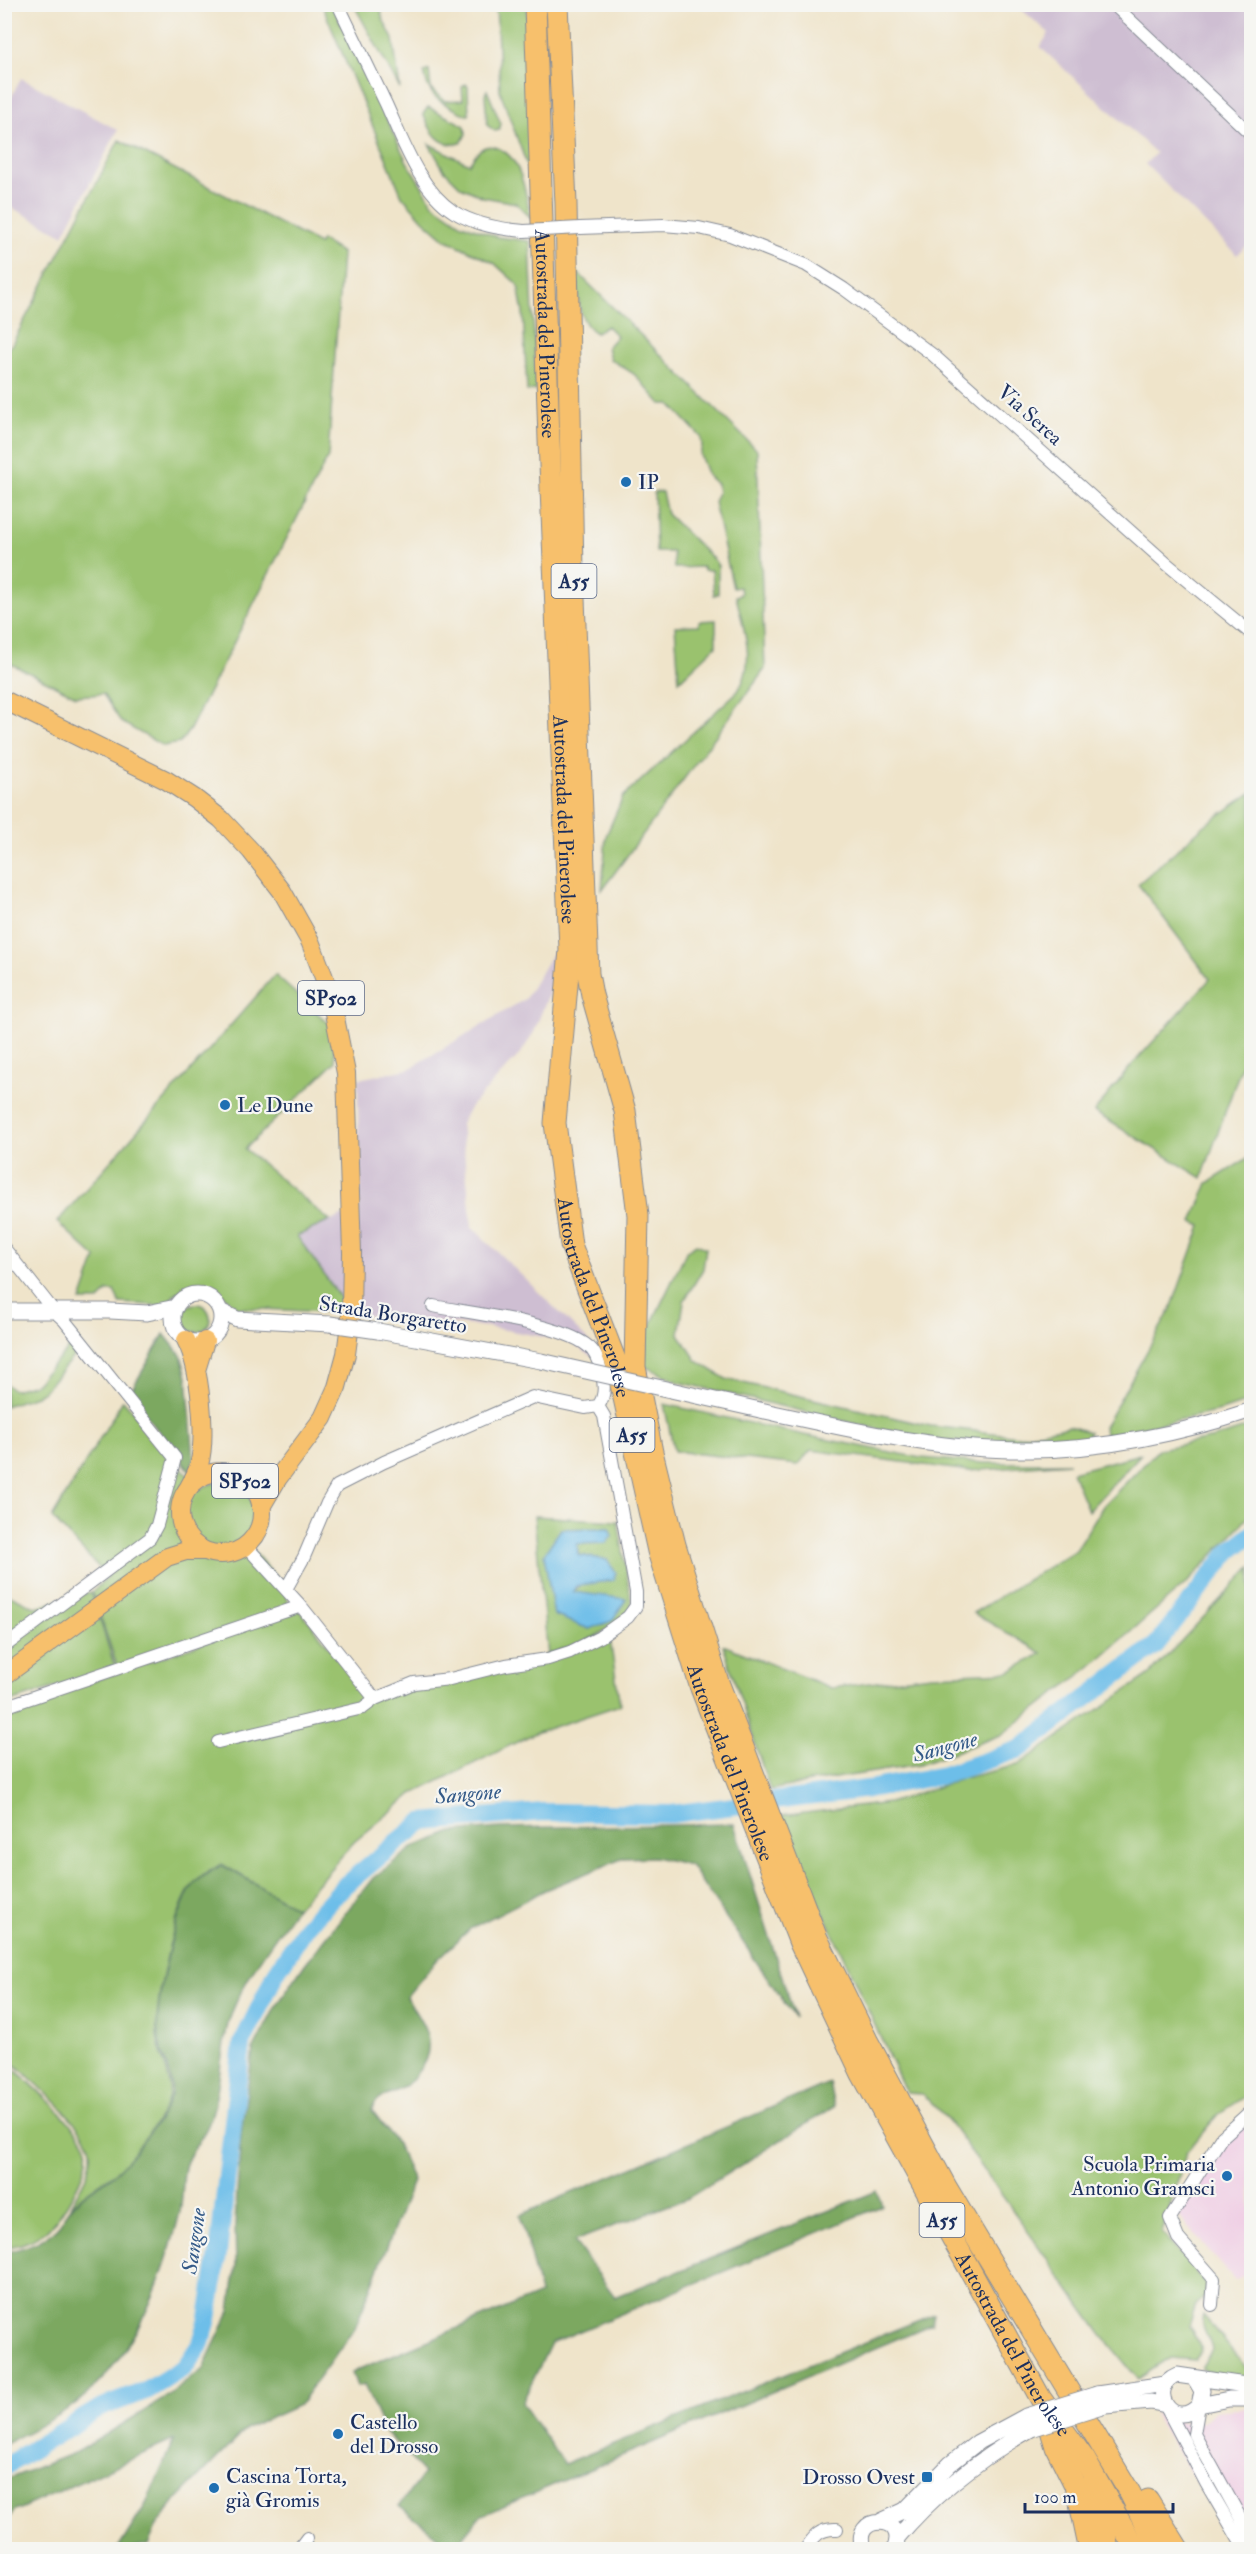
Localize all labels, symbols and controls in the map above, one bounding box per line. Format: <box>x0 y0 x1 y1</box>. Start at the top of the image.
street label: Autostrada del Pinerolese <box>529 228 562 439</box>
street label: Via Serea <box>992 379 1069 452</box>
place label: IP <box>638 469 659 496</box>
marker: IP <box>619 475 633 489</box>
road number: A55 <box>552 564 596 598</box>
street label: Autostrada del Pinerolese <box>547 713 582 925</box>
road number: SP502 <box>298 981 364 1015</box>
place label: Le Dune <box>237 1092 313 1119</box>
marker: Le Dune <box>218 1098 232 1112</box>
street label: Autostrada del Pinerolese <box>551 1195 637 1400</box>
street label: Strada Borgaretto <box>317 1290 469 1340</box>
road number: A55 <box>610 1418 654 1452</box>
road number: SP502 <box>212 1464 278 1498</box>
street label: Autostrada del Pinerolese <box>681 1660 780 1865</box>
water label: Sangone <box>909 1725 981 1769</box>
water label: Sangone <box>433 1777 503 1811</box>
place label: Scuola Primaria Antonio Gramsci <box>1071 2151 1215 2202</box>
marker: Scuola Primaria Antonio Gramsci <box>1220 2169 1234 2183</box>
road number: A55 <box>920 2203 964 2237</box>
water label: Sangone <box>175 2206 213 2277</box>
street label: Autostrada del Pinerolese <box>949 2246 1077 2442</box>
place label: Castello del Drosso <box>350 2409 438 2460</box>
marker: Castello del Drosso <box>331 2427 345 2441</box>
place label: Cascina Torta, già Gromis <box>226 2463 347 2514</box>
place label: Drosso Ovest <box>802 2464 915 2491</box>
marker: Drosso Ovest <box>920 2470 934 2484</box>
scale bar <box>1025 2476 1174 2514</box>
marker: Cascina Torta, già Gromis <box>207 2481 221 2495</box>
text: 100 m <box>1034 2486 1077 2509</box>

